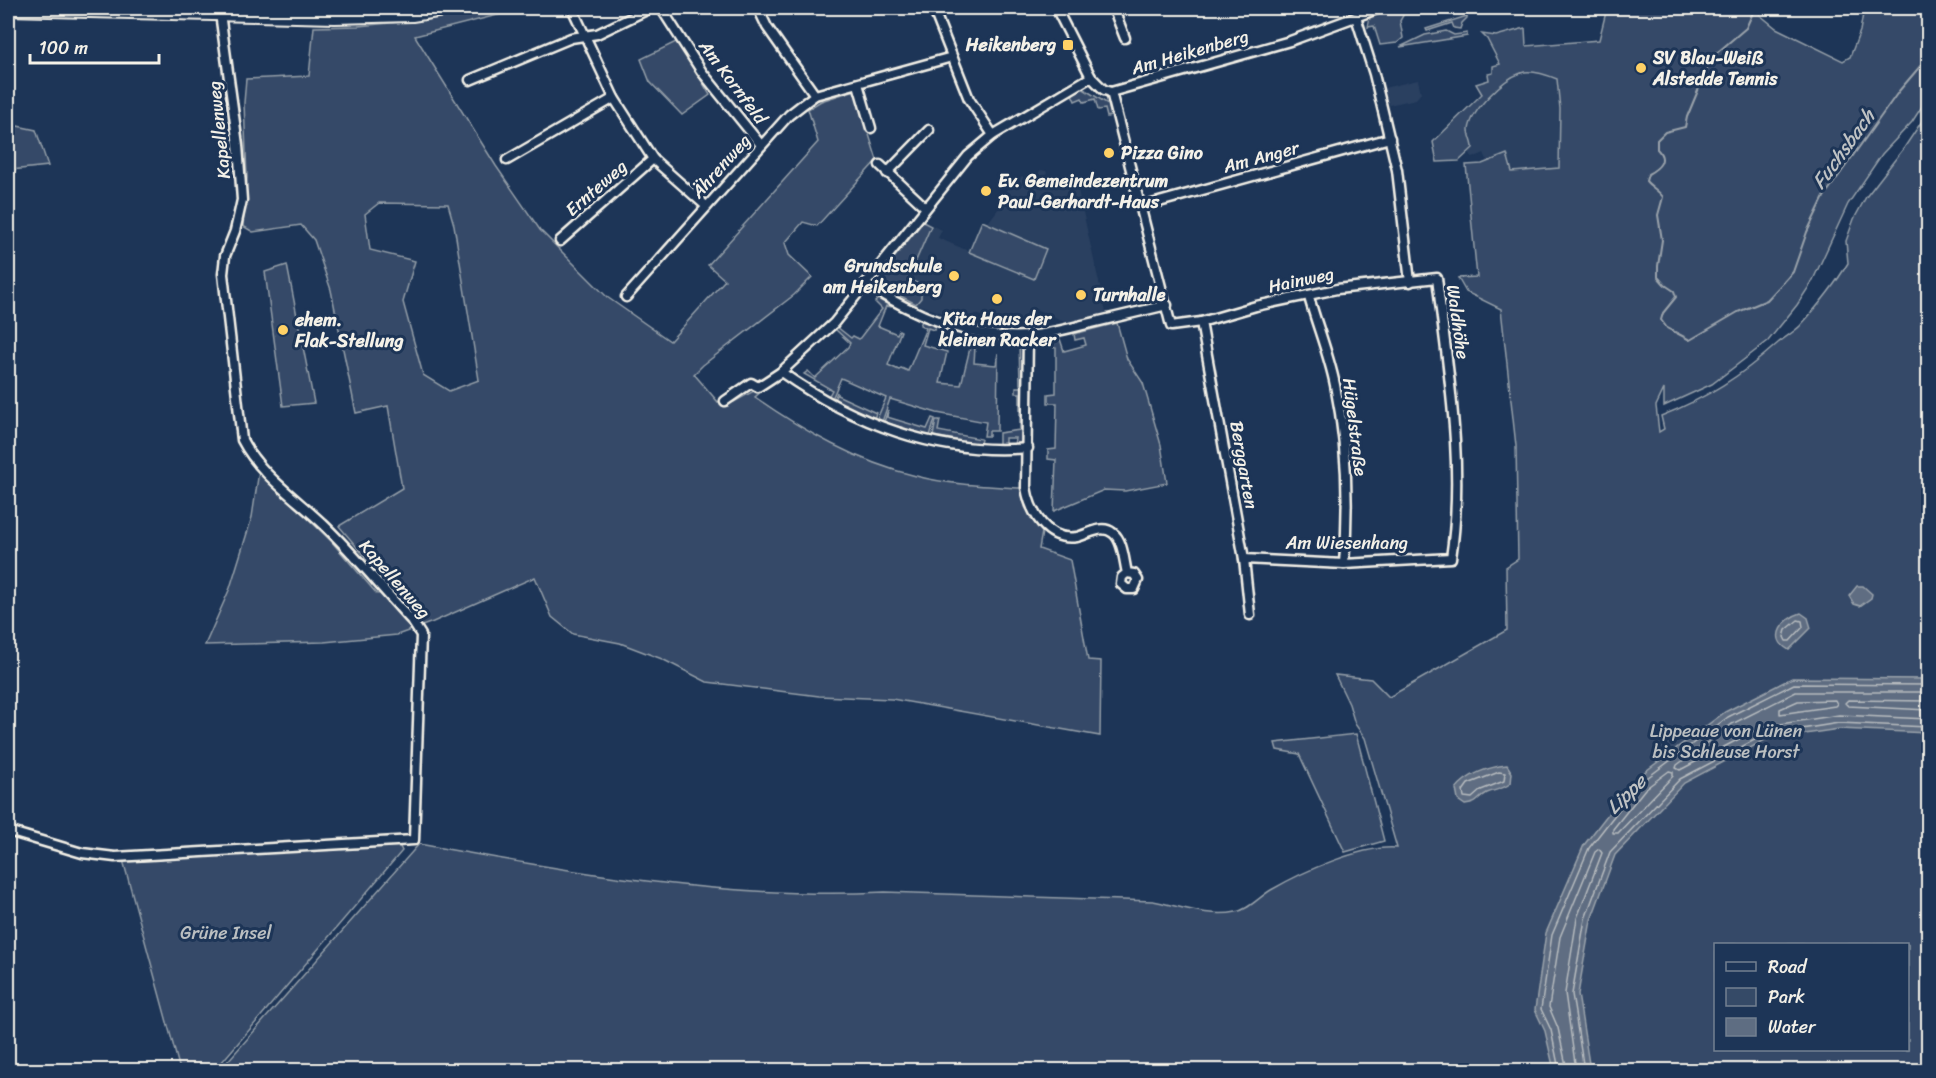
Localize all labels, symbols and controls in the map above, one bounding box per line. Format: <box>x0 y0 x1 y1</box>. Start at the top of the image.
street label: Am Heikenberg <box>1127 20 1253 84</box>
scale bar <box>30 27 159 65</box>
place label: Heikenberg <box>965 29 1056 61</box>
text: 100 m <box>39 32 88 64</box>
street label: Am Kornfeld <box>690 32 777 133</box>
marker: Heikenberg <box>1061 38 1075 52</box>
place label: SV Blau-Weiß Alstedde Tennis <box>1652 42 1778 95</box>
marker: SV Blau-Weiß Alstedde Tennis <box>1634 61 1648 75</box>
street label: Kapellenweg <box>198 80 240 180</box>
water label: Fuchsbach <box>1802 101 1885 197</box>
street label: Ährenweg <box>682 126 759 207</box>
street label: Am Anger <box>1218 131 1304 183</box>
place label: Pizza Gino <box>1121 137 1204 169</box>
marker: Pizza Gino <box>1102 146 1116 160</box>
street label: Ernteweg <box>557 152 635 224</box>
place label: Ev. Gemeindezentrum Paul-Gerhardt-Haus <box>998 165 1169 218</box>
marker: Ev. Gemeindezentrum Paul-Gerhardt-Haus <box>979 184 993 198</box>
place label: Grundschule am Heikenberg <box>822 250 942 303</box>
street label: Hainweg <box>1265 257 1337 303</box>
marker: Grundschule am Heikenberg <box>947 269 961 283</box>
place label: Turnhalle <box>1093 279 1166 311</box>
street label: Waldhöhe <box>1437 283 1479 361</box>
marker: Turnhalle <box>1074 288 1088 302</box>
marker: Kita Haus der kleinen Racker <box>990 292 1004 306</box>
place label: Kita Haus der kleinen Racker <box>938 303 1057 356</box>
place label: ehem. Flak-Stellung <box>294 304 403 357</box>
marker: ehem. Flak-Stellung <box>276 323 290 337</box>
street label: Hügelstraße <box>1333 376 1377 478</box>
street label: Berggarten <box>1221 418 1268 512</box>
street label: Am Wiesenhang <box>1285 527 1408 559</box>
street label: Kapellenweg <box>351 531 439 627</box>
park label: Lippeaue von Lünen bis Schleuse Horst <box>1650 715 1802 768</box>
water label: Lippe <box>1598 765 1656 823</box>
park label: Grüne Insel <box>180 917 273 949</box>
legend <box>1714 943 1909 1051</box>
text: Road <box>1768 951 1808 983</box>
text: Park <box>1768 981 1805 1013</box>
text: Water <box>1768 1011 1817 1043</box>

